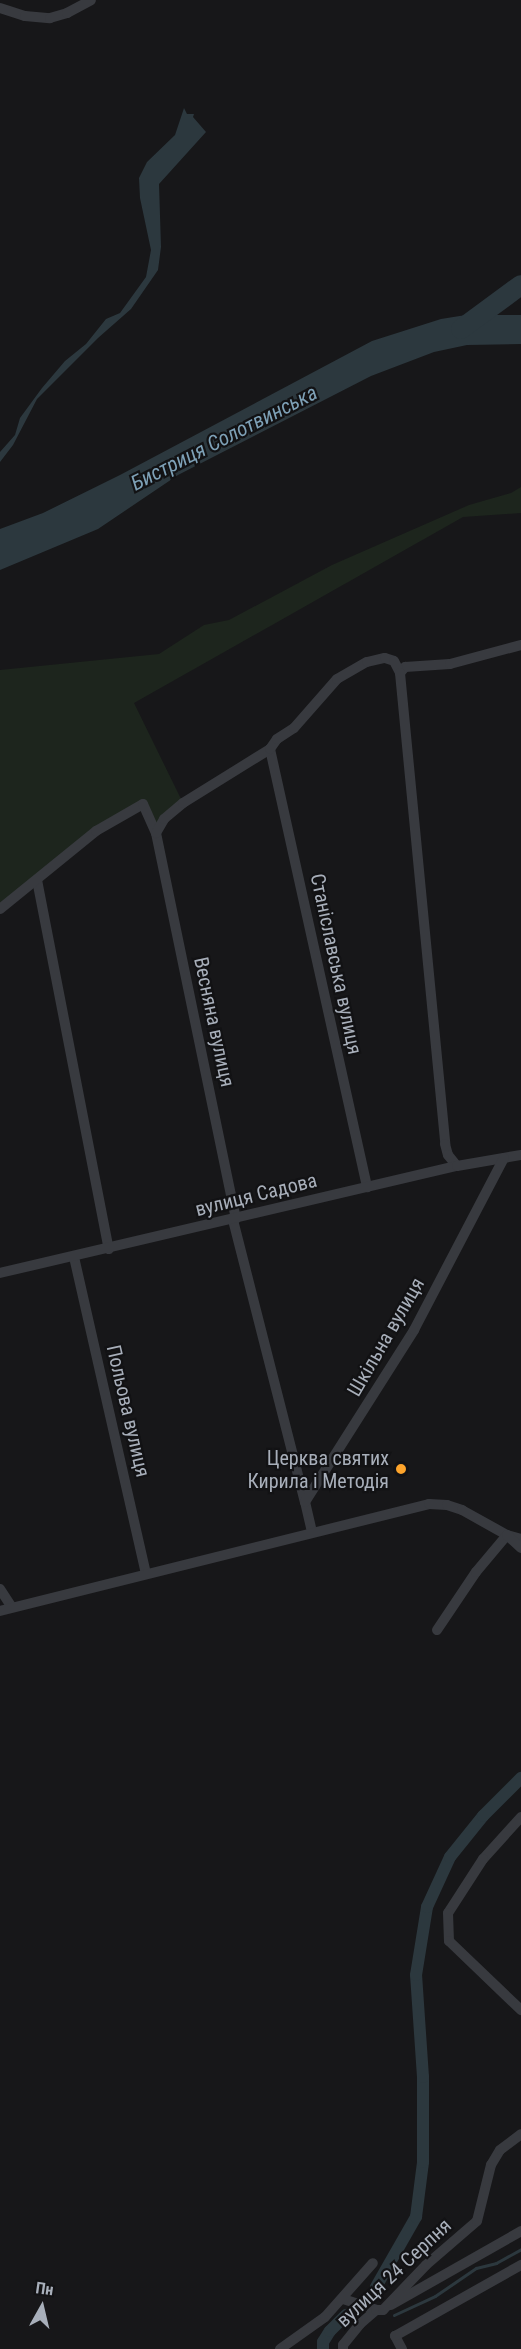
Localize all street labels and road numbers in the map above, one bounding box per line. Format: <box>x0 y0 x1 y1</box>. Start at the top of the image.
street label: Станіславська вулиця <box>305 871 367 1057</box>
street label: Весняна вулиця <box>189 955 239 1089</box>
street label: вулиця Садова <box>193 1168 319 1222</box>
street label: Шкільна вулиця <box>342 1273 430 1401</box>
street label: Польова вулиця <box>101 1343 155 1479</box>
street label: вулиця 24 Серпня <box>332 2214 456 2332</box>

